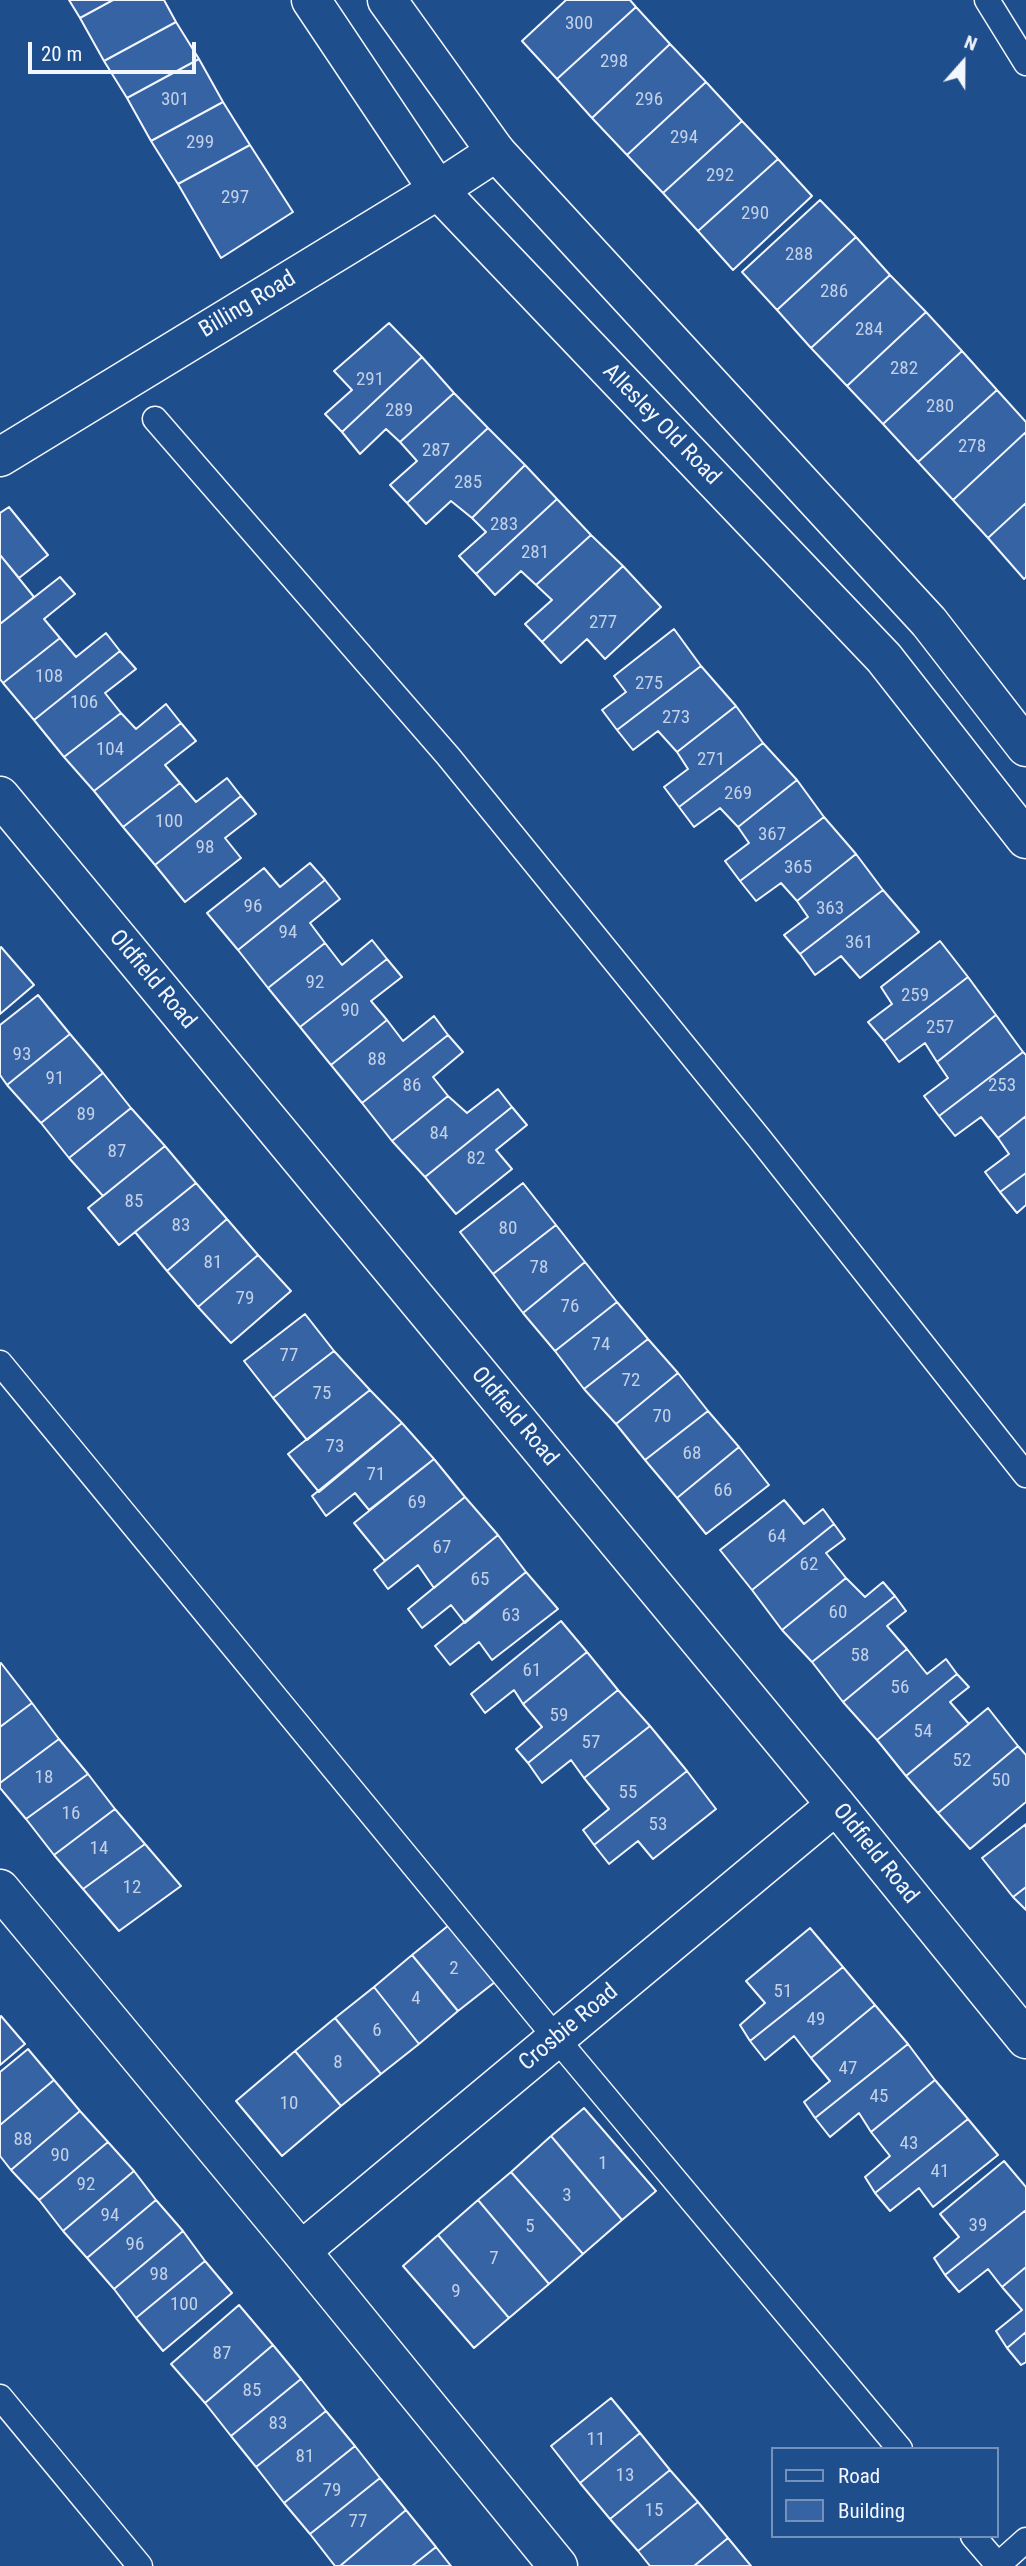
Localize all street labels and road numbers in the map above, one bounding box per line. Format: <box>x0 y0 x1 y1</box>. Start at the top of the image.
street label: Billing Road <box>195 265 301 345</box>
street label: Allesley Old Road <box>596 359 726 491</box>
street label: Oldfield Road <box>103 925 201 1035</box>
street label: Oldfield Road <box>465 1362 563 1472</box>
street label: Oldfield Road <box>826 1798 924 1910</box>
street label: Crosbie Road <box>514 1979 624 2077</box>

